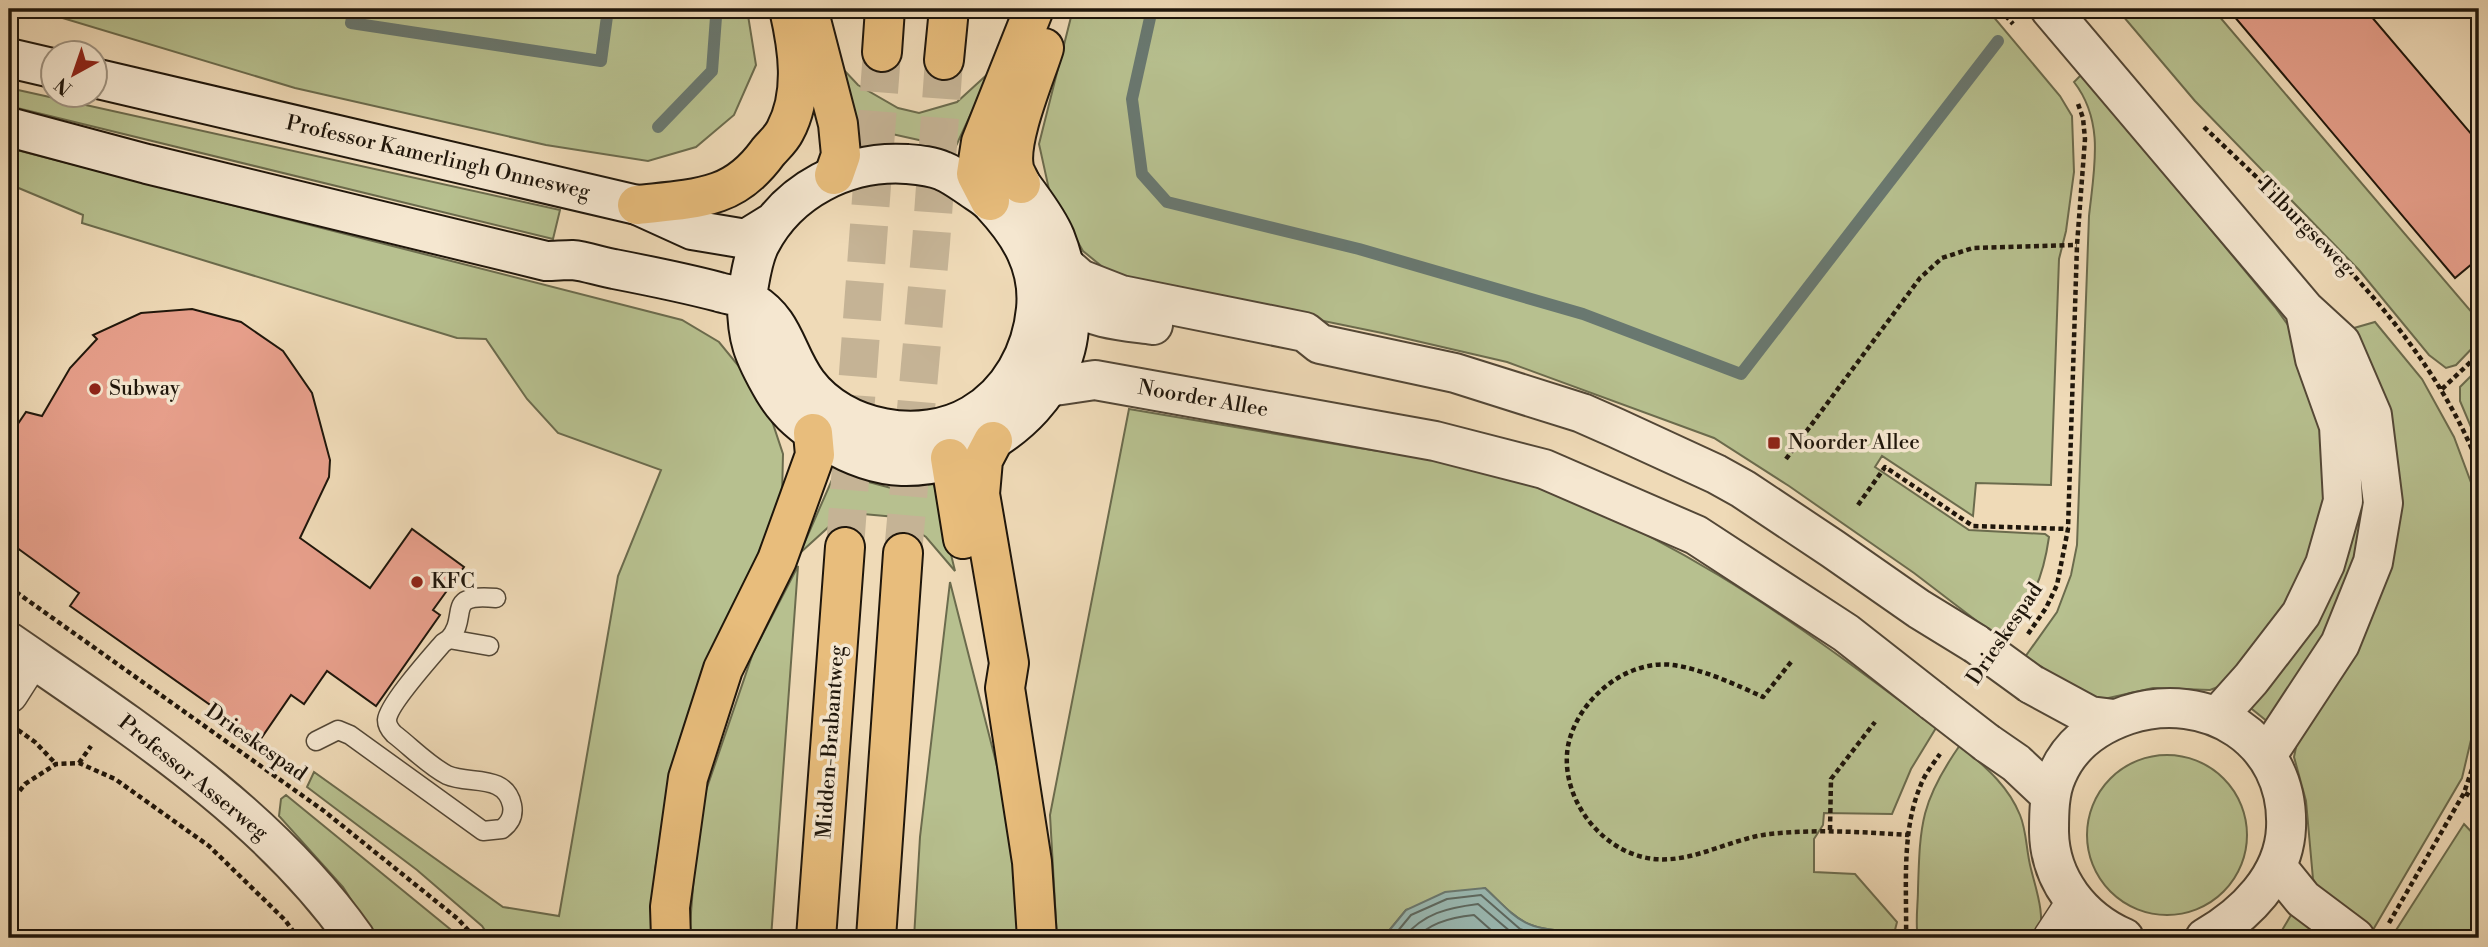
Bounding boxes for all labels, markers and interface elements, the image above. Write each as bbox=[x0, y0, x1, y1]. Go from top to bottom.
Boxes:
north arrow bbox=[38, 38, 108, 108]
text: N bbox=[50, 72, 77, 100]
street label: Professor Kamerlingh Onnesweg bbox=[283, 110, 593, 206]
street label: Tilburgseweg bbox=[2251, 172, 2359, 280]
street label: Noorder Allee bbox=[1136, 375, 1270, 423]
place label: Subway bbox=[109, 376, 181, 402]
marker: Subway bbox=[87, 381, 103, 397]
place label: Noorder Allee bbox=[1788, 430, 1920, 456]
marker: Noorder Allee bbox=[1766, 435, 1782, 451]
place label: KFC bbox=[431, 569, 475, 595]
marker: KFC bbox=[409, 574, 425, 590]
street label: Drieskespad bbox=[1961, 578, 2049, 690]
street label: Midden-Brabantweg bbox=[811, 644, 851, 839]
street label: Drieskespad bbox=[200, 699, 312, 787]
street label: Professor Asserweg bbox=[113, 710, 273, 846]

